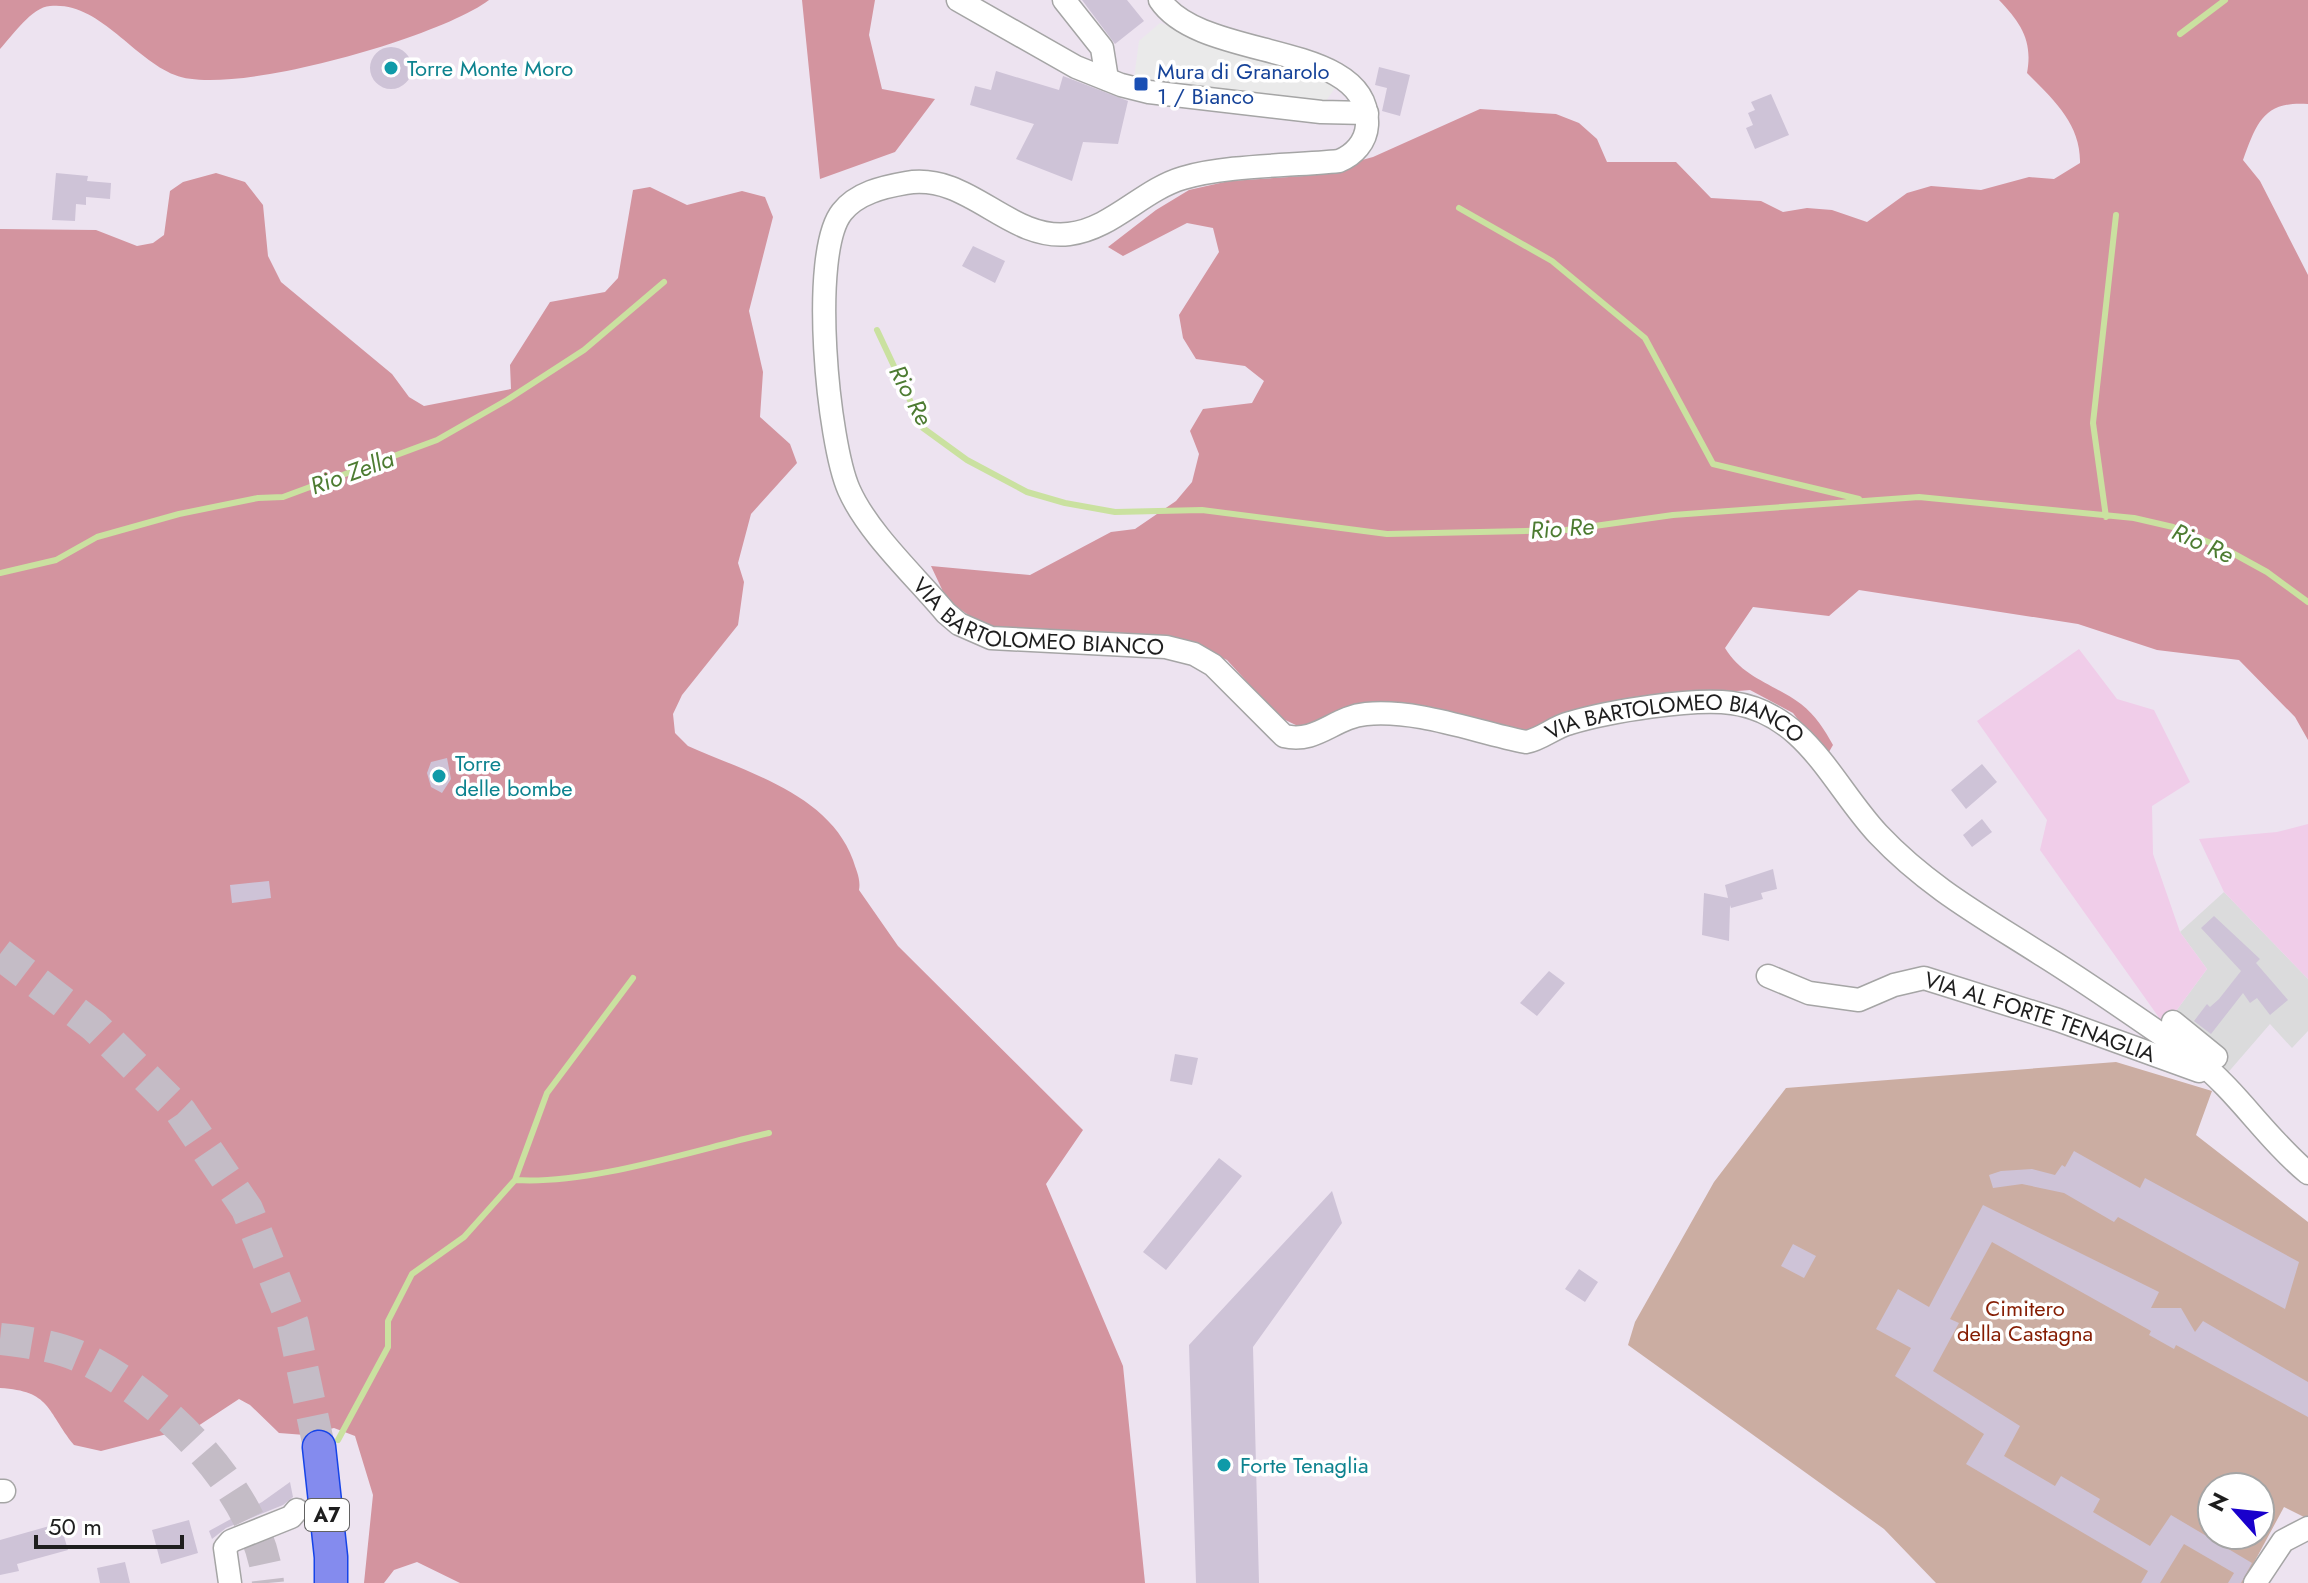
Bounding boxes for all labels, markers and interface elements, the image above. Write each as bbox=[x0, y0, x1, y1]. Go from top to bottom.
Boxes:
place label: Torre Monte Moro bbox=[407, 52, 573, 84]
place label: Mura di Granarolo 1 / Bianco bbox=[1157, 55, 1330, 112]
marker: Torre Monte Moro bbox=[382, 59, 400, 77]
marker: Mura di Granarolo 1 / Bianco bbox=[1132, 75, 1150, 93]
water label: Rio Re bbox=[881, 359, 941, 431]
water label: Rio Zella bbox=[305, 441, 399, 503]
water label: Rio Re bbox=[1529, 508, 1595, 548]
water label: Rio Re bbox=[2167, 514, 2239, 572]
street label: VIA BARTOLOMEO BIANCO bbox=[905, 570, 1165, 663]
text: VIA BARTOLOMEO BIANCO bbox=[1539, 686, 1812, 750]
street label: VIA BARTOLOMEO BIANCO bbox=[1541, 727, 1809, 759]
place label: Torre delle bombe bbox=[455, 747, 573, 804]
marker: Torre delle bombe bbox=[430, 767, 448, 785]
street label: VIA AL FORTE TENAGLIA bbox=[1920, 963, 2161, 1070]
park label: Cimitero della Castagna bbox=[1957, 1292, 2093, 1349]
place label: Forte Tenaglia bbox=[1240, 1449, 1369, 1481]
marker: Forte Tenaglia bbox=[1215, 1456, 1233, 1474]
north arrow bbox=[2196, 1471, 2276, 1551]
text: N bbox=[2200, 1487, 2236, 1517]
scale bar bbox=[36, 1499, 182, 1549]
road number: A7 bbox=[305, 1499, 349, 1531]
text: 50 m bbox=[48, 1509, 102, 1544]

